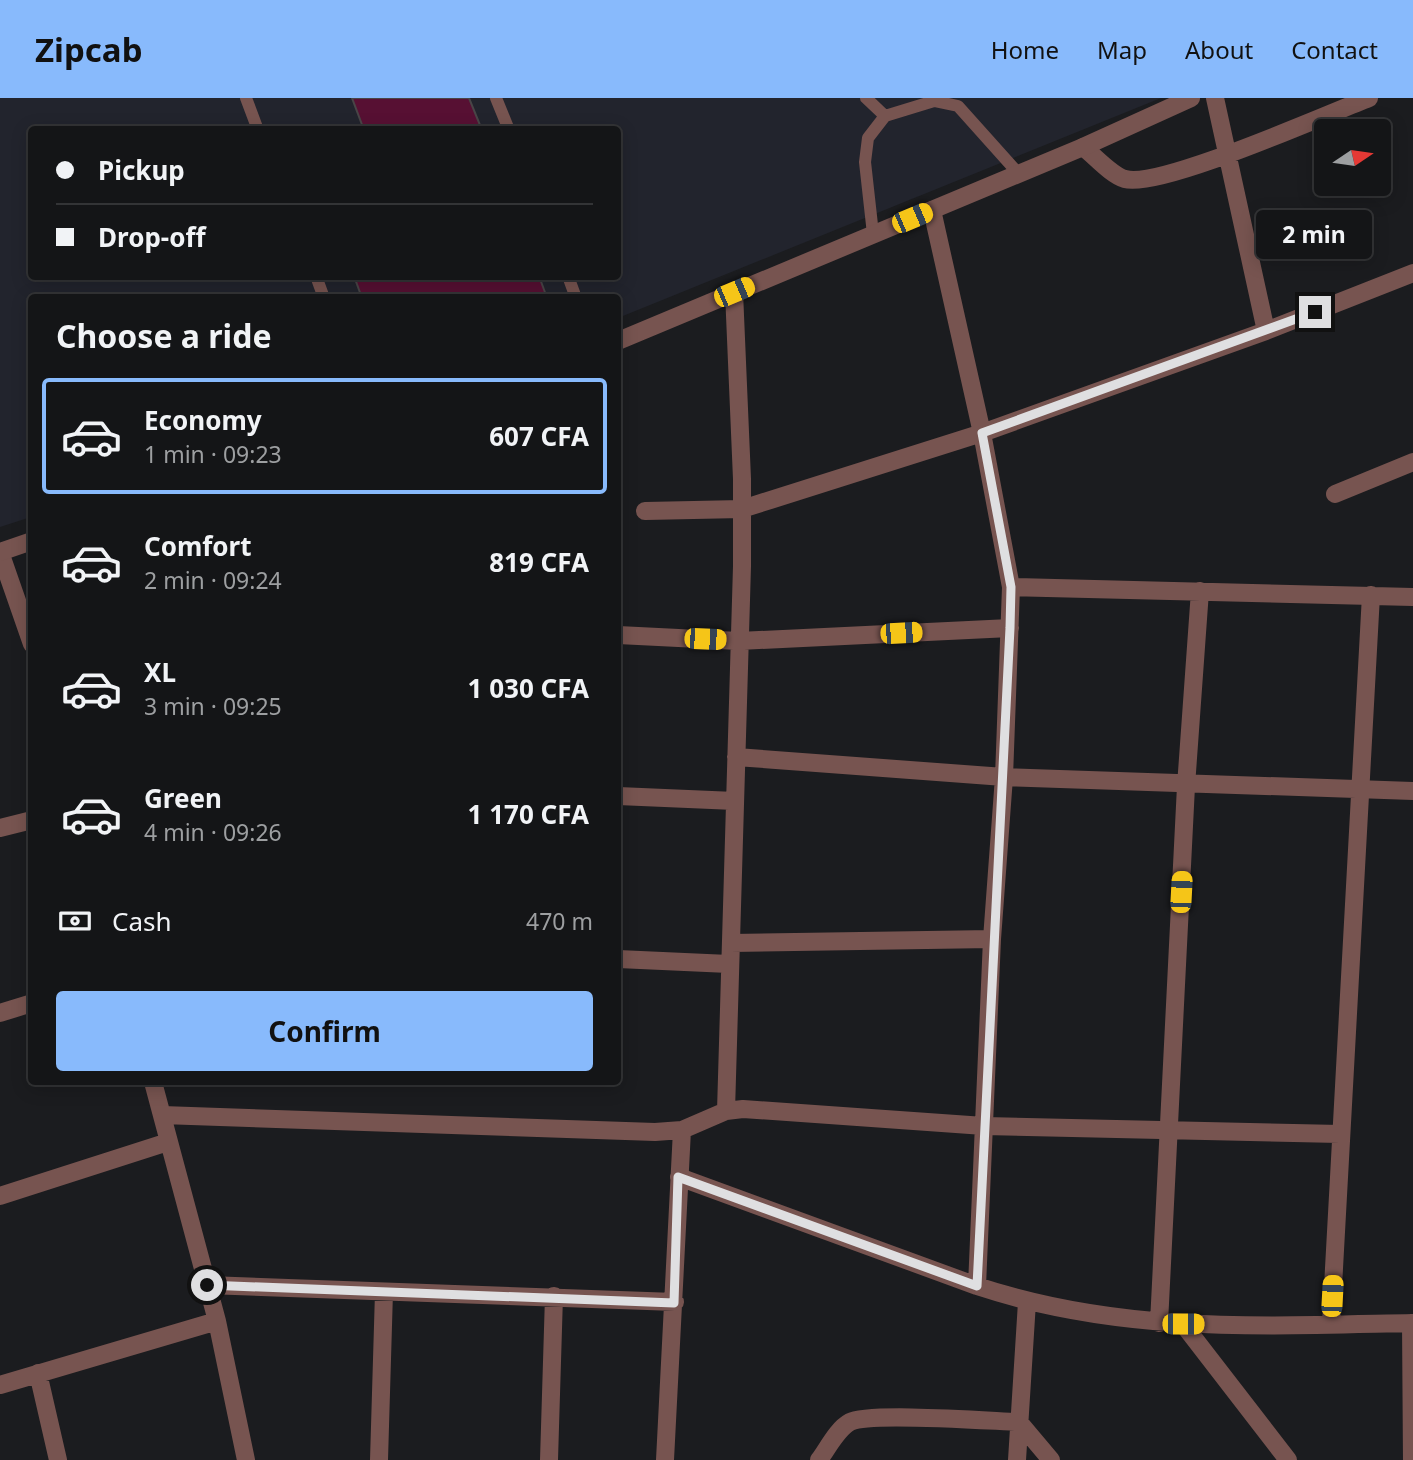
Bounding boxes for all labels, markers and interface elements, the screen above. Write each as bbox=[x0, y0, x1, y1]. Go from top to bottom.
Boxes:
text: Zipcab bbox=[35, 27, 142, 72]
text: Home bbox=[991, 33, 1059, 66]
text: Map bbox=[1097, 33, 1147, 66]
text: About bbox=[1185, 33, 1253, 66]
text: Contact bbox=[1291, 33, 1378, 66]
north arrow bbox=[1314, 119, 1391, 196]
map controls bbox=[1314, 119, 1391, 196]
text: Pickup bbox=[98, 152, 185, 188]
car bbox=[889, 200, 936, 236]
callout: 2 min bbox=[1257, 211, 1373, 260]
text: 2 min bbox=[1282, 218, 1346, 250]
text: Drop-off bbox=[98, 219, 205, 255]
car bbox=[711, 274, 758, 310]
route end bbox=[1299, 296, 1331, 328]
text: Choose a ride bbox=[56, 314, 272, 357]
text: Economy bbox=[144, 402, 262, 438]
icon: car bbox=[60, 405, 123, 468]
text: 607 CFA bbox=[489, 418, 589, 454]
text: 1 min · 09:23 bbox=[144, 438, 282, 470]
text: Comfort bbox=[144, 528, 252, 564]
icon: car bbox=[60, 531, 123, 594]
text: 819 CFA bbox=[489, 544, 589, 580]
text: 2 min · 09:24 bbox=[144, 564, 282, 596]
car bbox=[880, 621, 923, 645]
car bbox=[684, 628, 727, 650]
text: XL bbox=[144, 654, 176, 690]
icon: car bbox=[60, 657, 123, 720]
text: 1 030 CFA bbox=[468, 670, 589, 706]
text: 3 min · 09:25 bbox=[144, 690, 282, 722]
text: Green bbox=[144, 780, 222, 816]
icon: car bbox=[60, 783, 123, 846]
text: 1 170 CFA bbox=[468, 796, 589, 832]
text: 4 min · 09:26 bbox=[144, 816, 282, 848]
car bbox=[1170, 870, 1193, 914]
icon: cash bbox=[56, 902, 94, 940]
text: Cash bbox=[112, 903, 172, 939]
text: 470 m bbox=[526, 905, 593, 937]
button: Confirm bbox=[56, 991, 593, 1071]
route start bbox=[191, 1269, 223, 1301]
car bbox=[1321, 1274, 1344, 1318]
car bbox=[1163, 1314, 1205, 1335]

